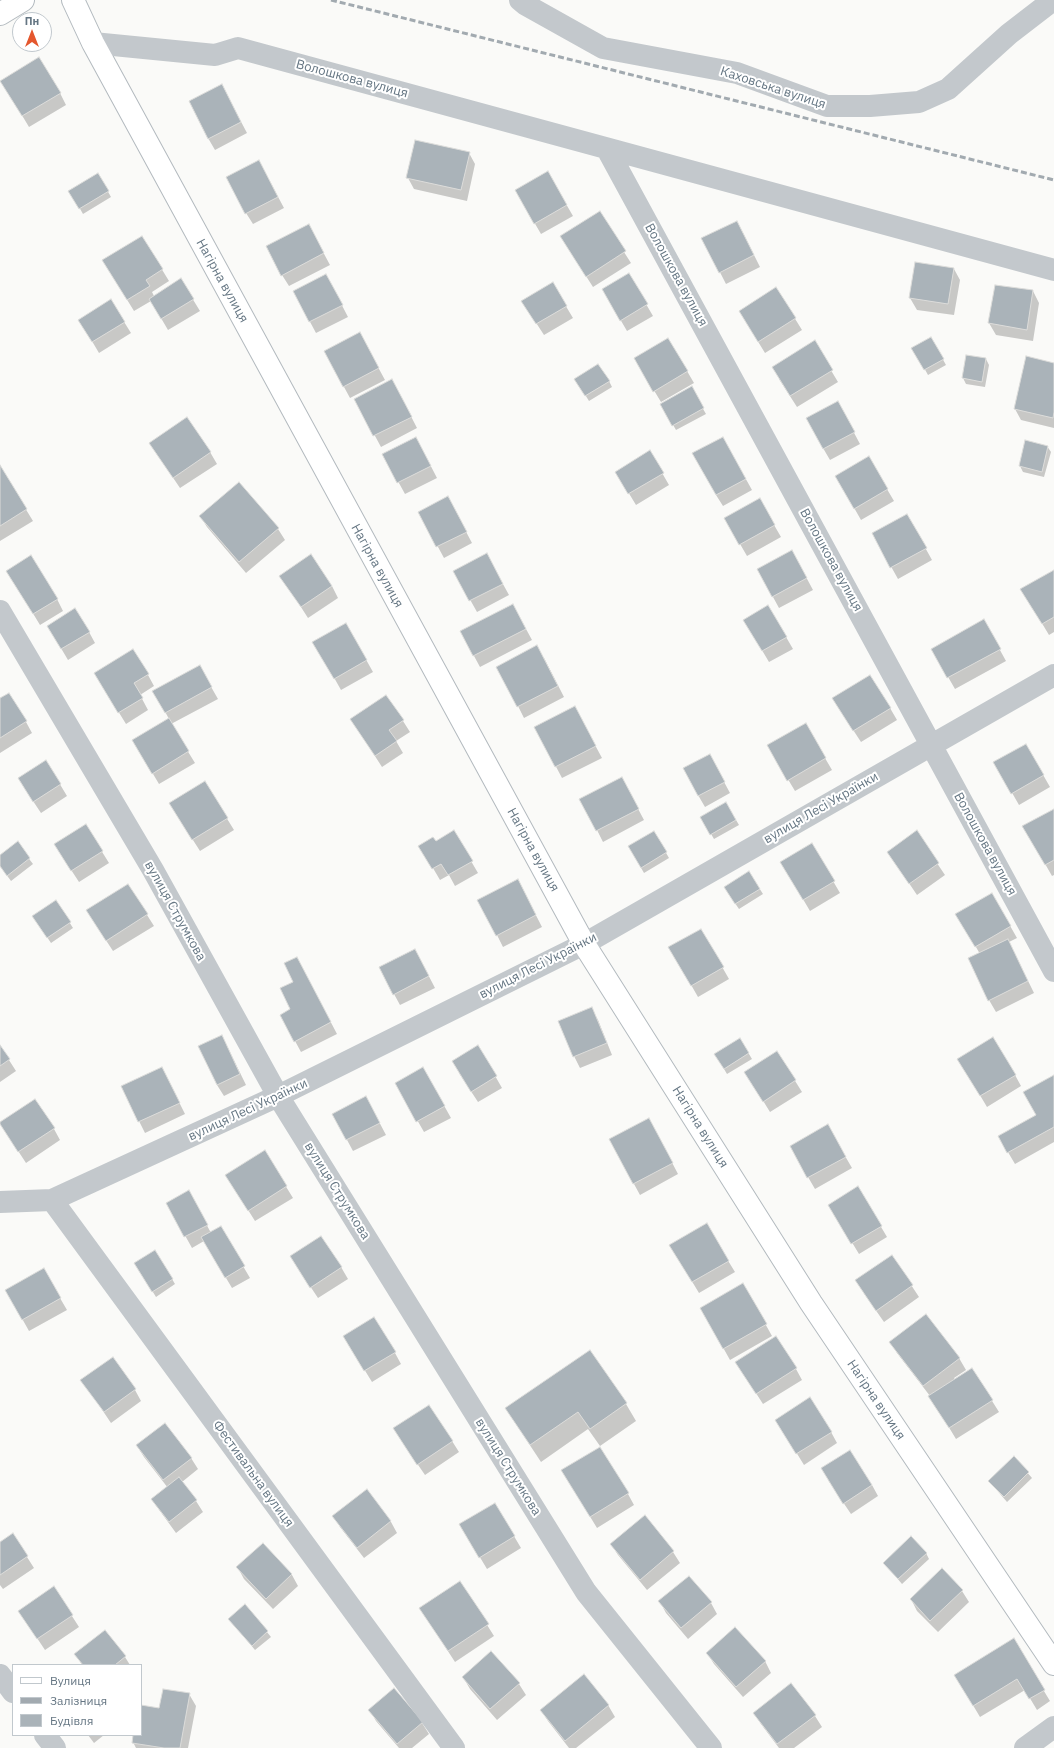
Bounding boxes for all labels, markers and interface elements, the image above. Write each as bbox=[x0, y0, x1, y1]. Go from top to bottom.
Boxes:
north arrow bbox=[12, 12, 52, 52]
text: Пн bbox=[25, 14, 39, 28]
street label: Волошкова вулиця bbox=[294, 57, 410, 101]
street label: Каховська вулиця bbox=[718, 64, 828, 112]
street label: Волошкова вулиця bbox=[641, 221, 711, 329]
street label: Нагірна вулиця bbox=[193, 236, 251, 326]
street label: Волошкова вулиця bbox=[796, 506, 866, 614]
street label: Нагірна вулиця bbox=[348, 521, 406, 611]
street label: вулиця Лесі Українки bbox=[761, 769, 881, 847]
street label: Волошкова вулиця bbox=[950, 790, 1020, 898]
street label: Нагірна вулиця bbox=[504, 805, 562, 895]
street label: вулиця Струмкова bbox=[141, 858, 209, 964]
street label: вулиця Лесі Українки bbox=[477, 930, 599, 1002]
street label: вулиця Лесі Українки bbox=[186, 1076, 310, 1144]
street label: Нагірна вулиця bbox=[669, 1083, 731, 1171]
street label: вулиця Струмкова bbox=[301, 1139, 373, 1243]
street label: Нагірна вулиця bbox=[843, 1357, 909, 1443]
street label: вулиця Струмкова bbox=[472, 1415, 544, 1519]
street label: Фестивальна вулиця bbox=[209, 1418, 297, 1530]
legend bbox=[12, 1664, 142, 1736]
text: Вулиця bbox=[50, 1673, 91, 1688]
text: Залізниця bbox=[50, 1693, 107, 1708]
text: Будівля bbox=[50, 1713, 93, 1728]

